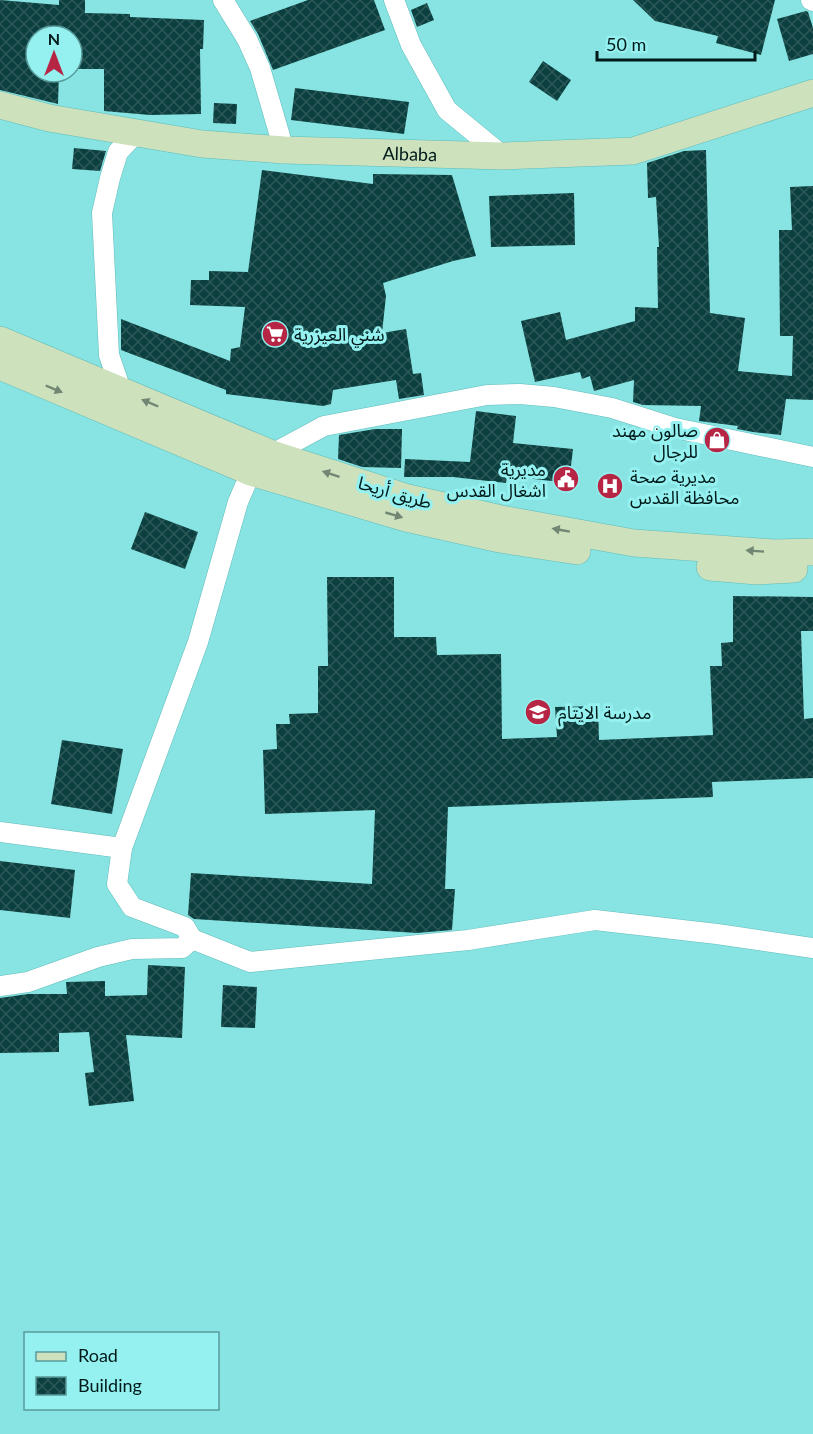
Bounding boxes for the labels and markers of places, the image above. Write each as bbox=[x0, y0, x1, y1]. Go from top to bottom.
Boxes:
supermarket icon: شني العيزرية bbox=[260, 319, 290, 349]
place label: شني العيزرية bbox=[294, 323, 385, 348]
place label: صالون مهند للرجال bbox=[612, 419, 698, 463]
shop icon: صالون مهند للرجال bbox=[702, 425, 732, 455]
place label: مديرية اشغال القدس bbox=[447, 458, 546, 502]
public building icon: مديرية اشغال القدس bbox=[551, 464, 581, 494]
place label: مديرية صحة محافظة القدس bbox=[630, 465, 740, 509]
hospital icon: مديرية صحة محافظة القدس bbox=[595, 471, 625, 501]
school or university icon: مدرسة الايتام bbox=[523, 697, 553, 727]
place label: مدرسة الايتام bbox=[558, 701, 651, 727]

